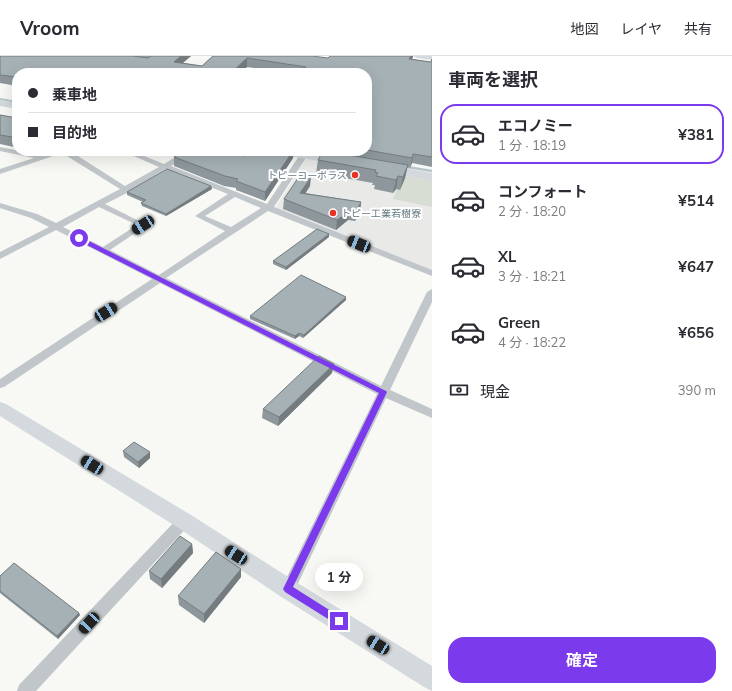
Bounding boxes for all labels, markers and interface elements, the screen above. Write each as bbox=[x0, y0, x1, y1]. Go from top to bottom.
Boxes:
text: Vroom bbox=[20, 16, 80, 40]
text: 地図 bbox=[570, 20, 598, 38]
text: レイヤ bbox=[620, 20, 662, 38]
text: 共有 bbox=[684, 20, 712, 38]
text: 車両を選択 bbox=[448, 68, 538, 91]
text: 乗車地 bbox=[52, 85, 97, 104]
icon: car bbox=[450, 116, 486, 152]
text: エコノミー bbox=[498, 116, 573, 135]
text: 目的地 bbox=[52, 123, 97, 142]
text: ¥381 bbox=[678, 125, 714, 144]
text: 1 分 · 18:19 bbox=[498, 137, 566, 153]
place label: トピーコーポラス bbox=[267, 169, 347, 182]
marker: トピーコーポラス bbox=[350, 170, 360, 180]
icon: car bbox=[450, 182, 486, 218]
text: コンフォート bbox=[498, 182, 588, 201]
text: ¥514 bbox=[678, 191, 714, 210]
text: 2 分 · 18:20 bbox=[498, 203, 566, 219]
place label: トピー工業若樹寮 bbox=[341, 207, 421, 220]
marker: トピー工業若樹寮 bbox=[328, 208, 338, 218]
car bbox=[130, 213, 156, 237]
route start bbox=[70, 229, 88, 247]
car bbox=[346, 234, 372, 254]
text: XL bbox=[498, 247, 516, 266]
icon: car bbox=[450, 248, 486, 284]
text: ¥647 bbox=[678, 257, 714, 276]
text: 3 分 · 18:21 bbox=[498, 268, 566, 284]
car bbox=[93, 301, 119, 323]
text: Green bbox=[498, 313, 540, 332]
icon: car bbox=[450, 314, 486, 350]
text: ¥656 bbox=[678, 323, 714, 342]
text: 4 分 · 18:22 bbox=[498, 334, 566, 350]
icon: cash bbox=[448, 379, 470, 401]
text: 現金 bbox=[480, 382, 510, 401]
text: 390 m bbox=[678, 382, 716, 398]
car bbox=[79, 454, 105, 476]
car bbox=[223, 543, 249, 567]
callout: 1 分 bbox=[315, 563, 363, 591]
text: 1 分 bbox=[327, 569, 351, 585]
car bbox=[76, 610, 102, 636]
route end bbox=[330, 612, 348, 630]
car bbox=[365, 634, 391, 656]
button: 確定 bbox=[448, 637, 716, 683]

